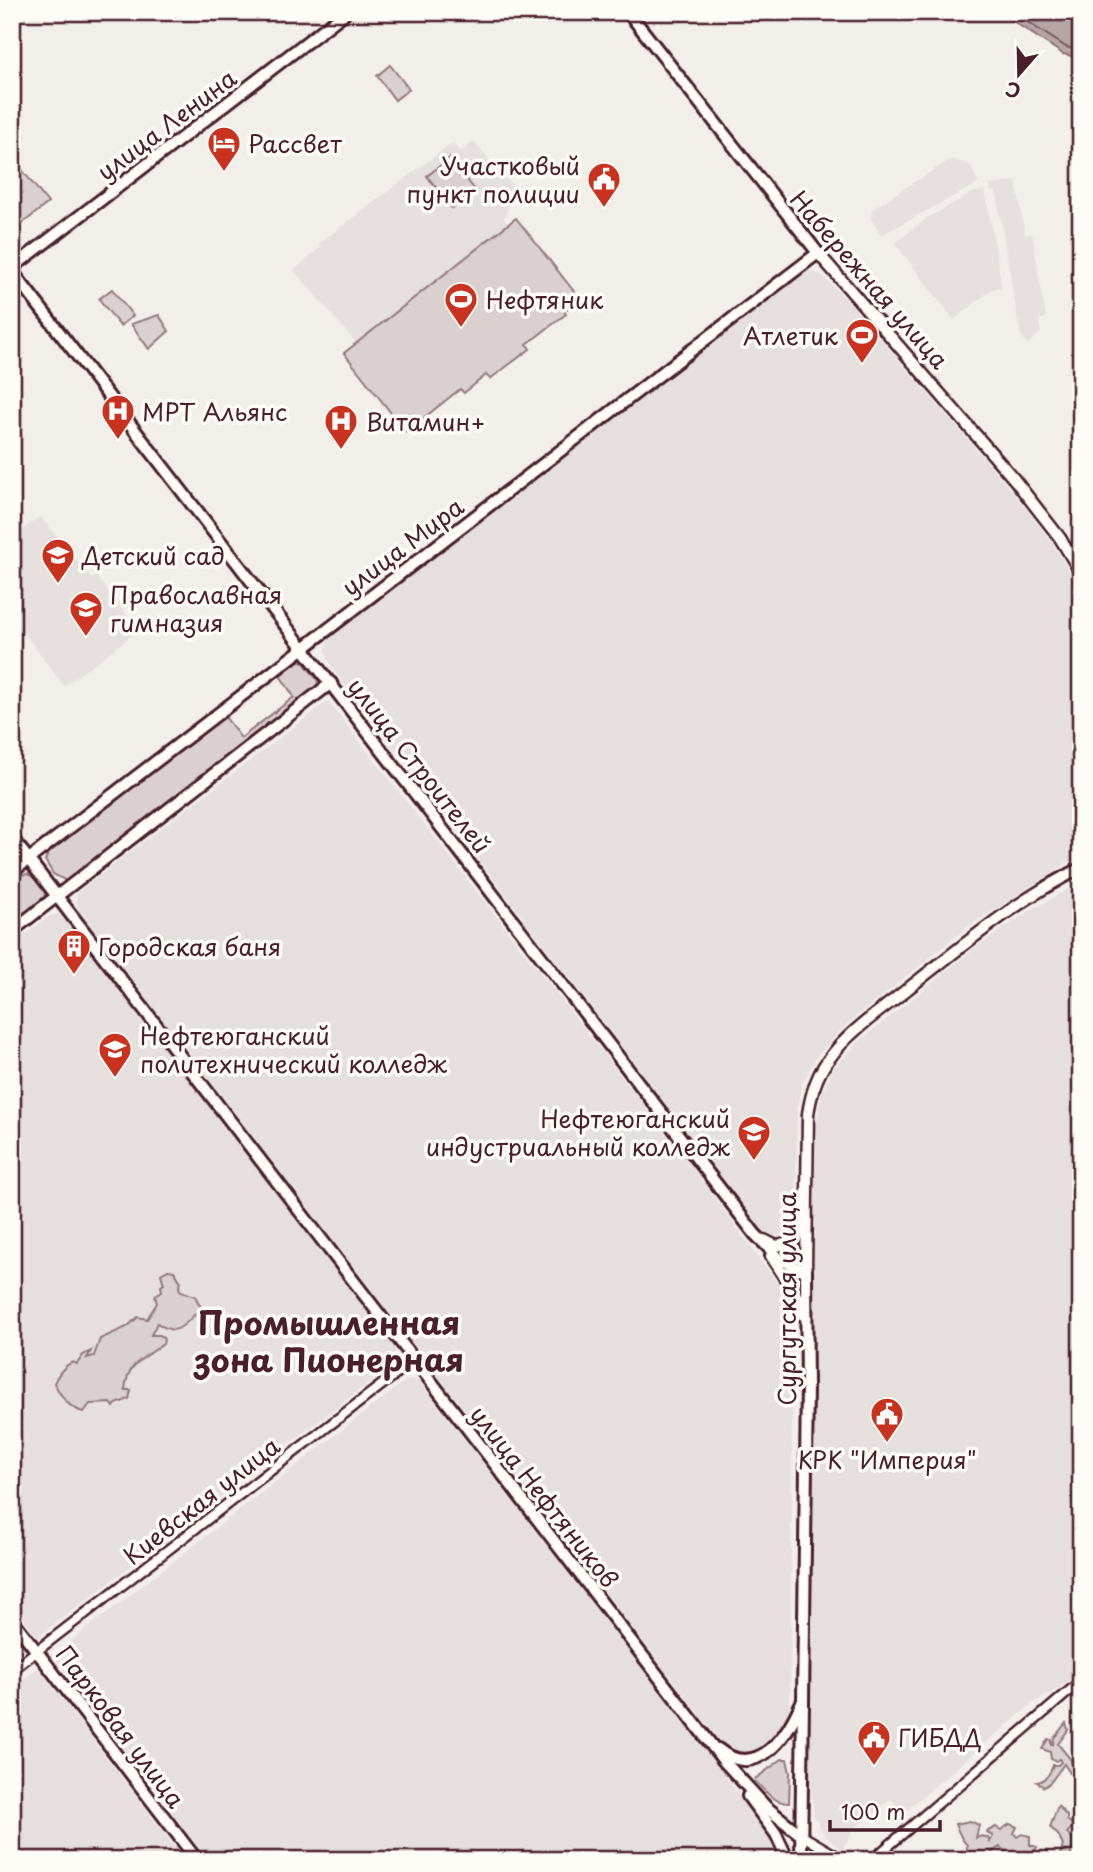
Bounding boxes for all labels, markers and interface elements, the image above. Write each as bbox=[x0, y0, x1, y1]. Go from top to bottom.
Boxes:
north arrow bbox=[984, 38, 1054, 108]
street label: улица Ленина bbox=[89, 60, 243, 188]
text: С bbox=[1001, 75, 1024, 107]
hotel icon: Рассвет bbox=[205, 124, 243, 173]
place label: Рассвет bbox=[248, 125, 342, 161]
place label: Участковый пункт полиции bbox=[407, 147, 580, 211]
public building icon: Участковый пункт полиции bbox=[585, 160, 623, 209]
street label: Набережная улица bbox=[782, 182, 958, 376]
sports icon: Нефтяник bbox=[442, 280, 480, 329]
place label: Нефтяник bbox=[486, 281, 604, 317]
sports icon: Атлетик bbox=[843, 316, 881, 365]
place label: Атлетик bbox=[743, 317, 839, 353]
hospital icon: МРТ Альянс bbox=[99, 392, 137, 441]
place label: МРТ Альянс bbox=[142, 393, 288, 429]
hospital icon: Витамин+ bbox=[322, 402, 360, 451]
place label: Витамин+ bbox=[366, 403, 486, 439]
street label: улица Мира bbox=[333, 488, 471, 604]
school or university icon: Детский сад bbox=[39, 536, 77, 585]
place label: Детский сад bbox=[81, 537, 225, 573]
place label: Православная гимназия bbox=[110, 576, 282, 640]
school or university icon: Православная гимназия bbox=[67, 589, 105, 638]
street label: улица Строителей bbox=[340, 669, 500, 861]
building icon: Городская баня bbox=[55, 927, 93, 976]
place label: Городская баня bbox=[98, 928, 281, 964]
place label: Нефтеюганский политехнический колледж bbox=[140, 1017, 447, 1081]
school or university icon: Нефтеюганский политехнический колледж bbox=[96, 1030, 134, 1079]
place label: Нефтеюганский индустриальный колледж bbox=[426, 1100, 730, 1164]
school or university icon: Нефтеюганский индустриальный колледж bbox=[735, 1113, 773, 1162]
street label: Сургутская улица bbox=[768, 1192, 804, 1406]
district label: Промышленная зона Пионерная bbox=[193, 1298, 464, 1383]
public building icon: КРК "Империя" bbox=[868, 1395, 906, 1444]
street label: улица Нефтяников bbox=[462, 1397, 628, 1595]
street label: Киевская улица bbox=[115, 1427, 287, 1573]
place label: КРК "Империя" bbox=[797, 1441, 977, 1477]
street label: Парковая улица bbox=[48, 1637, 194, 1815]
public building icon: ГИБДД bbox=[855, 1718, 893, 1767]
place label: ГИБДД bbox=[898, 1719, 982, 1755]
scale bar bbox=[830, 1788, 941, 1832]
text: 100 m bbox=[841, 1795, 905, 1827]

